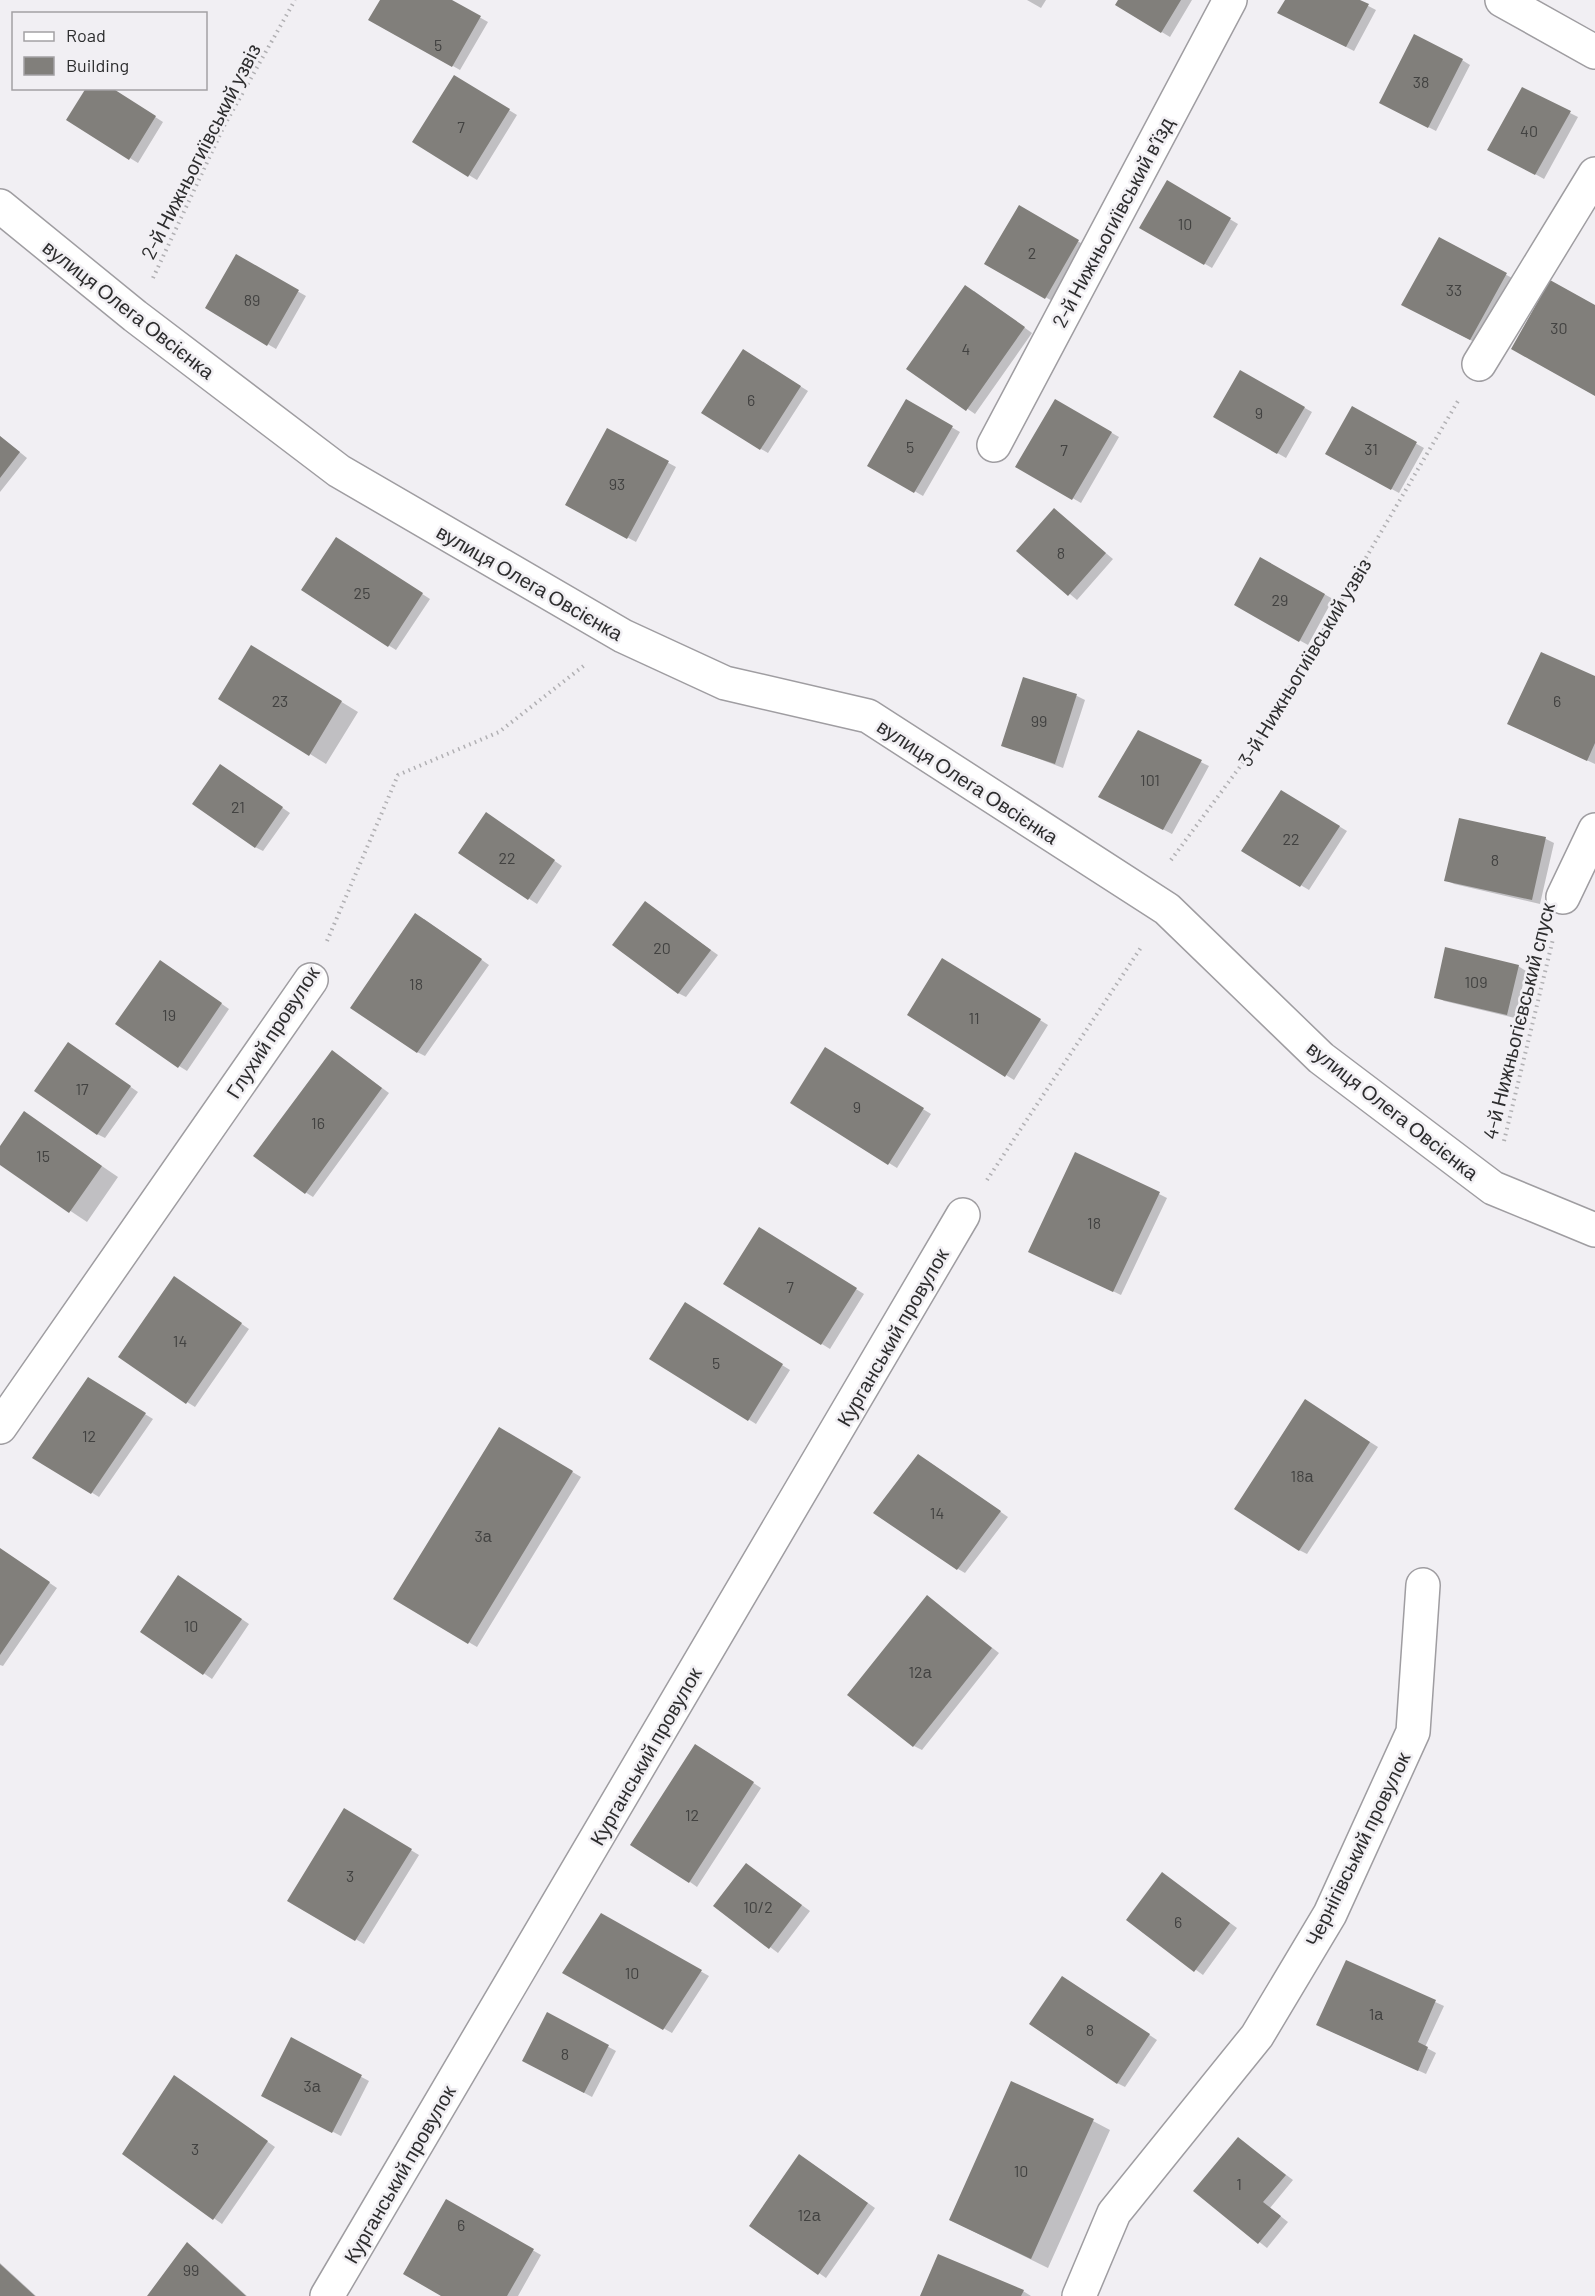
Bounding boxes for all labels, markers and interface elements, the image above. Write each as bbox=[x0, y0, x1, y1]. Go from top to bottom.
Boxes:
legend bbox=[12, 12, 207, 90]
text: Road bbox=[66, 24, 106, 46]
house number: 5 bbox=[434, 35, 442, 54]
street label: 2-й Нижньогиївський узвіз bbox=[135, 39, 265, 263]
text: Building bbox=[66, 54, 129, 76]
house number: 38 bbox=[1413, 72, 1429, 91]
street label: 2-й Нижньогиївський в’їзд bbox=[1046, 112, 1178, 331]
house number: 7 bbox=[457, 117, 465, 136]
house number: 40 bbox=[1520, 121, 1538, 140]
house number: 10 bbox=[1178, 214, 1192, 233]
street label: вулиця Олега Овсієнка bbox=[38, 235, 220, 384]
house number: 2 bbox=[1028, 243, 1036, 262]
house number: 33 bbox=[1446, 280, 1462, 299]
house number: 89 bbox=[244, 290, 260, 309]
house number: 30 bbox=[1550, 318, 1568, 337]
house number: 4 bbox=[962, 339, 970, 358]
house number: 6 bbox=[747, 390, 755, 409]
house number: 9 bbox=[1255, 403, 1263, 422]
house number: 5 bbox=[906, 437, 914, 456]
house number: 31 bbox=[1364, 439, 1378, 458]
house number: 7 bbox=[1060, 440, 1068, 459]
house number: 93 bbox=[609, 474, 625, 493]
street label: вулиця Олега Овсієнка bbox=[433, 519, 628, 646]
house number: 8 bbox=[1057, 543, 1065, 562]
street label: 3-й Нижньогиївський узвіз bbox=[1232, 554, 1376, 770]
house number: 25 bbox=[354, 583, 370, 602]
house number: 29 bbox=[1272, 590, 1288, 609]
house number: 23 bbox=[272, 691, 288, 710]
house number: 6 bbox=[1553, 691, 1561, 710]
house number: 99 bbox=[1031, 711, 1047, 730]
street label: вулиця Олега Овсієнка bbox=[873, 713, 1064, 849]
house number: 101 bbox=[1140, 770, 1160, 789]
house number: 21 bbox=[231, 797, 245, 816]
house number: 22 bbox=[1282, 829, 1300, 848]
house number: 22 bbox=[498, 848, 516, 867]
house number: 8 bbox=[1491, 850, 1499, 869]
street label: 4-й Нижньогієвський спуск bbox=[1477, 900, 1559, 1142]
house number: 20 bbox=[653, 938, 671, 957]
street label: Глухий провулок bbox=[220, 961, 324, 1102]
house number: 109 bbox=[1465, 972, 1487, 991]
house number: 18 bbox=[409, 974, 423, 993]
house number: 19 bbox=[162, 1005, 176, 1024]
house number: 11 bbox=[968, 1008, 980, 1027]
street label: вулиця Олега Овсієнка bbox=[1302, 1036, 1484, 1185]
house number: 17 bbox=[75, 1079, 89, 1098]
house number: 9 bbox=[853, 1097, 861, 1116]
house number: 16 bbox=[311, 1113, 325, 1132]
house number: 15 bbox=[36, 1146, 50, 1165]
house number: 18 bbox=[1087, 1213, 1101, 1232]
street label: Курганський провулок bbox=[831, 1243, 953, 1430]
house number: 7 bbox=[786, 1277, 794, 1296]
house number: 14 bbox=[173, 1331, 187, 1350]
house number: 5 bbox=[712, 1353, 720, 1372]
house number: 12 bbox=[82, 1426, 96, 1445]
house number: 18а bbox=[1291, 1466, 1314, 1485]
house number: 14 bbox=[930, 1503, 944, 1522]
house number: 3а bbox=[474, 1526, 492, 1545]
house number: 10 bbox=[184, 1616, 198, 1635]
street label: Курганський провулок bbox=[584, 1662, 706, 1849]
house number: 12а bbox=[908, 1662, 932, 1681]
street label: Чернігівський провулок bbox=[1299, 1748, 1415, 1950]
house number: 12 bbox=[685, 1805, 699, 1824]
house number: 3 bbox=[346, 1866, 354, 1885]
house number: 10/2 bbox=[743, 1897, 773, 1916]
house number: 6 bbox=[1174, 1912, 1182, 1931]
house number: 10 bbox=[625, 1963, 639, 1982]
house number: 1а bbox=[1369, 2004, 1383, 2023]
house number: 8 bbox=[1086, 2020, 1094, 2039]
house number: 8 bbox=[561, 2044, 569, 2063]
house number: 3а bbox=[303, 2076, 321, 2095]
street label: Курганський провулок bbox=[338, 2080, 460, 2267]
house number: 3 bbox=[191, 2139, 199, 2158]
house number: 10 bbox=[1014, 2161, 1028, 2180]
house number: 1 bbox=[1236, 2174, 1242, 2193]
house number: 12а bbox=[797, 2205, 821, 2224]
house number: 6 bbox=[457, 2215, 465, 2234]
house number: 99 bbox=[183, 2260, 199, 2279]

